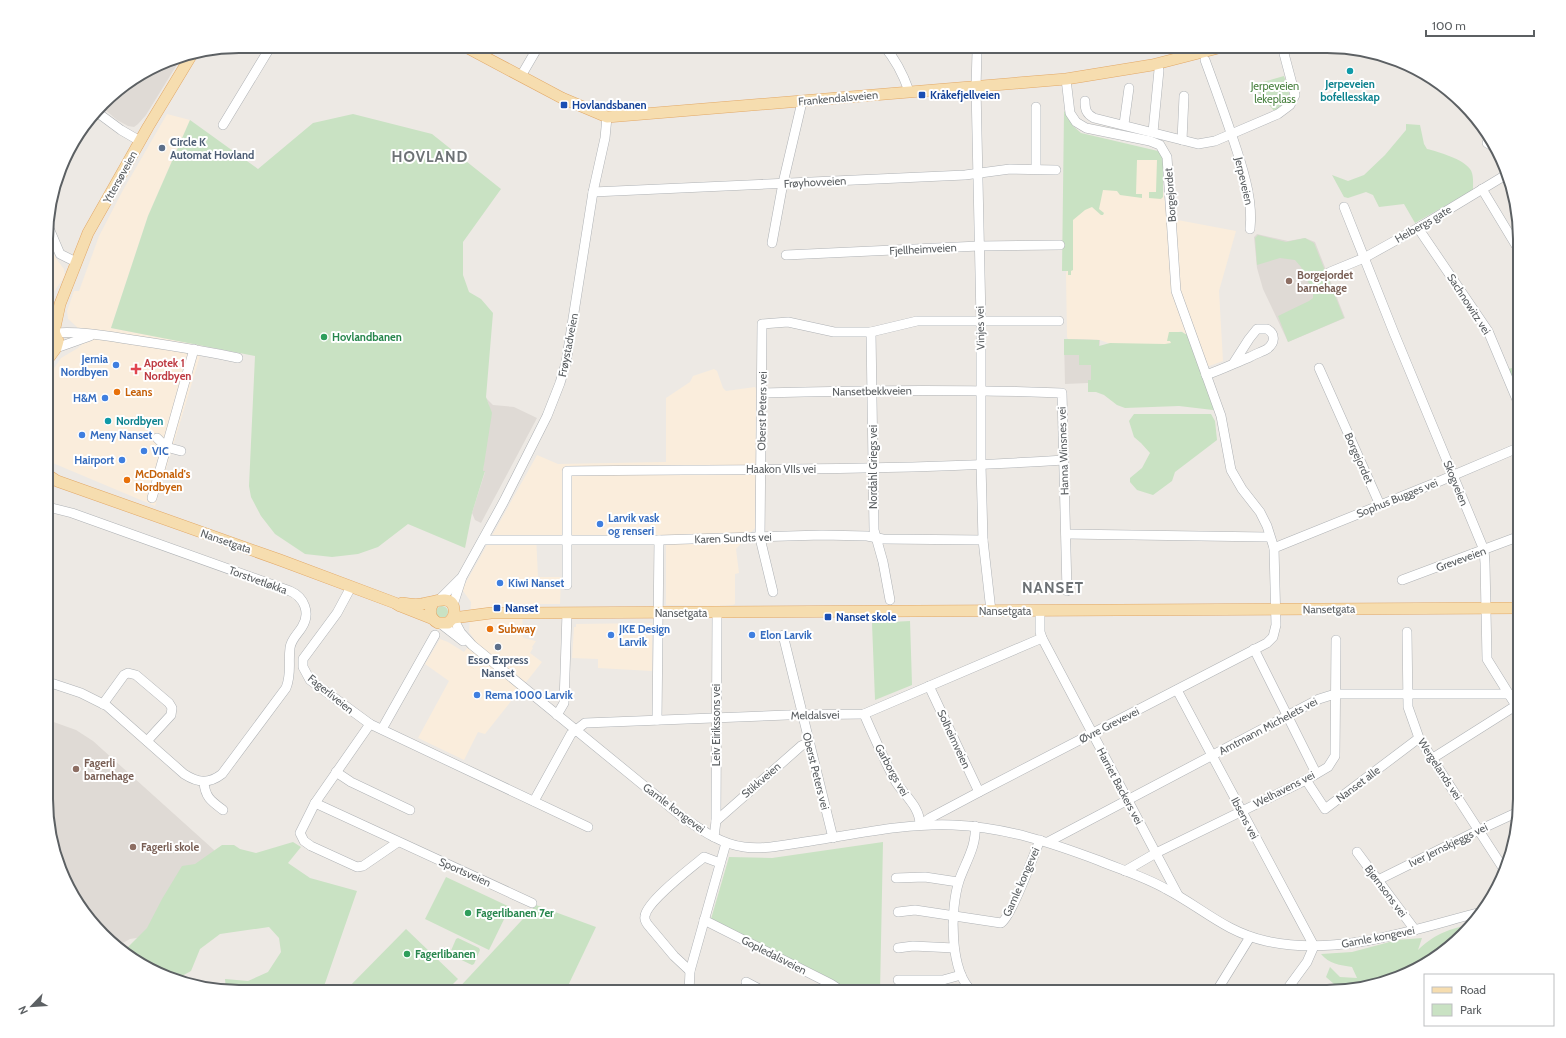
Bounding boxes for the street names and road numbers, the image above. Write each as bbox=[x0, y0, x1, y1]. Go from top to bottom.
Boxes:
street label: Frankendalsveien bbox=[797, 88, 879, 108]
street label: Yttersøveien bbox=[99, 148, 140, 207]
street label: Jerpeveien bbox=[1231, 155, 1256, 206]
street label: Borgejordet bbox=[1161, 167, 1179, 223]
street label: Frøyhovveien bbox=[783, 173, 847, 191]
street label: Heibergs gate bbox=[1392, 202, 1454, 246]
street label: Fjellheimveien bbox=[889, 240, 957, 258]
street label: Sachnowitz vei bbox=[1444, 271, 1494, 337]
street label: Vinjes vei bbox=[973, 306, 987, 350]
street label: Frøystadveien bbox=[555, 312, 581, 378]
street label: Oberst Peters vei bbox=[754, 371, 770, 451]
street label: Nansetbekkveien bbox=[832, 383, 912, 399]
street label: Hanna Winsnes vei bbox=[1054, 407, 1072, 495]
street label: Nordahl Griegs vei bbox=[866, 425, 880, 509]
street label: Borgejordet bbox=[1342, 430, 1377, 486]
street label: Skogveien bbox=[1441, 458, 1471, 508]
street label: Haakon VIIs vei bbox=[746, 462, 816, 476]
street label: Sophus Bugges vei bbox=[1354, 475, 1440, 521]
street label: Nansetgata bbox=[199, 526, 254, 556]
street label: Karen Sundts vei bbox=[694, 530, 772, 546]
street label: Greveveien bbox=[1434, 543, 1488, 575]
street label: Torstvetløkka bbox=[227, 563, 290, 597]
street label: Nansetgata bbox=[1303, 602, 1356, 616]
street label: Nansetgata bbox=[979, 604, 1032, 618]
street label: Nansetgata bbox=[655, 606, 708, 620]
street label: Fagerliveien bbox=[305, 671, 357, 717]
street label: Leiv Eirikssons vei bbox=[709, 684, 723, 766]
street label: Amtmann Michelets vei bbox=[1216, 694, 1320, 758]
street label: Øvre Grevevei bbox=[1077, 704, 1141, 746]
street label: Solheimveien bbox=[934, 707, 974, 771]
street label: Meldalsvei bbox=[790, 708, 840, 722]
street label: Oberst Peters vei bbox=[800, 731, 832, 811]
street label: Wergelands vei bbox=[1415, 736, 1465, 802]
street label: Garborgs vei bbox=[872, 741, 912, 799]
street label: Harriet Backers vei bbox=[1094, 745, 1146, 827]
street label: Stikkveien bbox=[739, 759, 783, 801]
street label: Nanset alle bbox=[1333, 763, 1383, 805]
street label: Welhavens vei bbox=[1251, 768, 1317, 810]
street label: Gamle kongevei bbox=[640, 780, 708, 836]
street label: Ibsens vei bbox=[1228, 795, 1262, 841]
street label: Iver Jernskjeggs vei bbox=[1406, 820, 1490, 870]
street label: Gamle kongevei bbox=[1000, 845, 1042, 919]
street label: Sportsveien bbox=[437, 854, 493, 890]
street label: Bjørnsons vei bbox=[1362, 862, 1410, 920]
street label: Gamle kongevei bbox=[1340, 923, 1416, 951]
street label: Gopledalsveien bbox=[739, 933, 809, 977]

